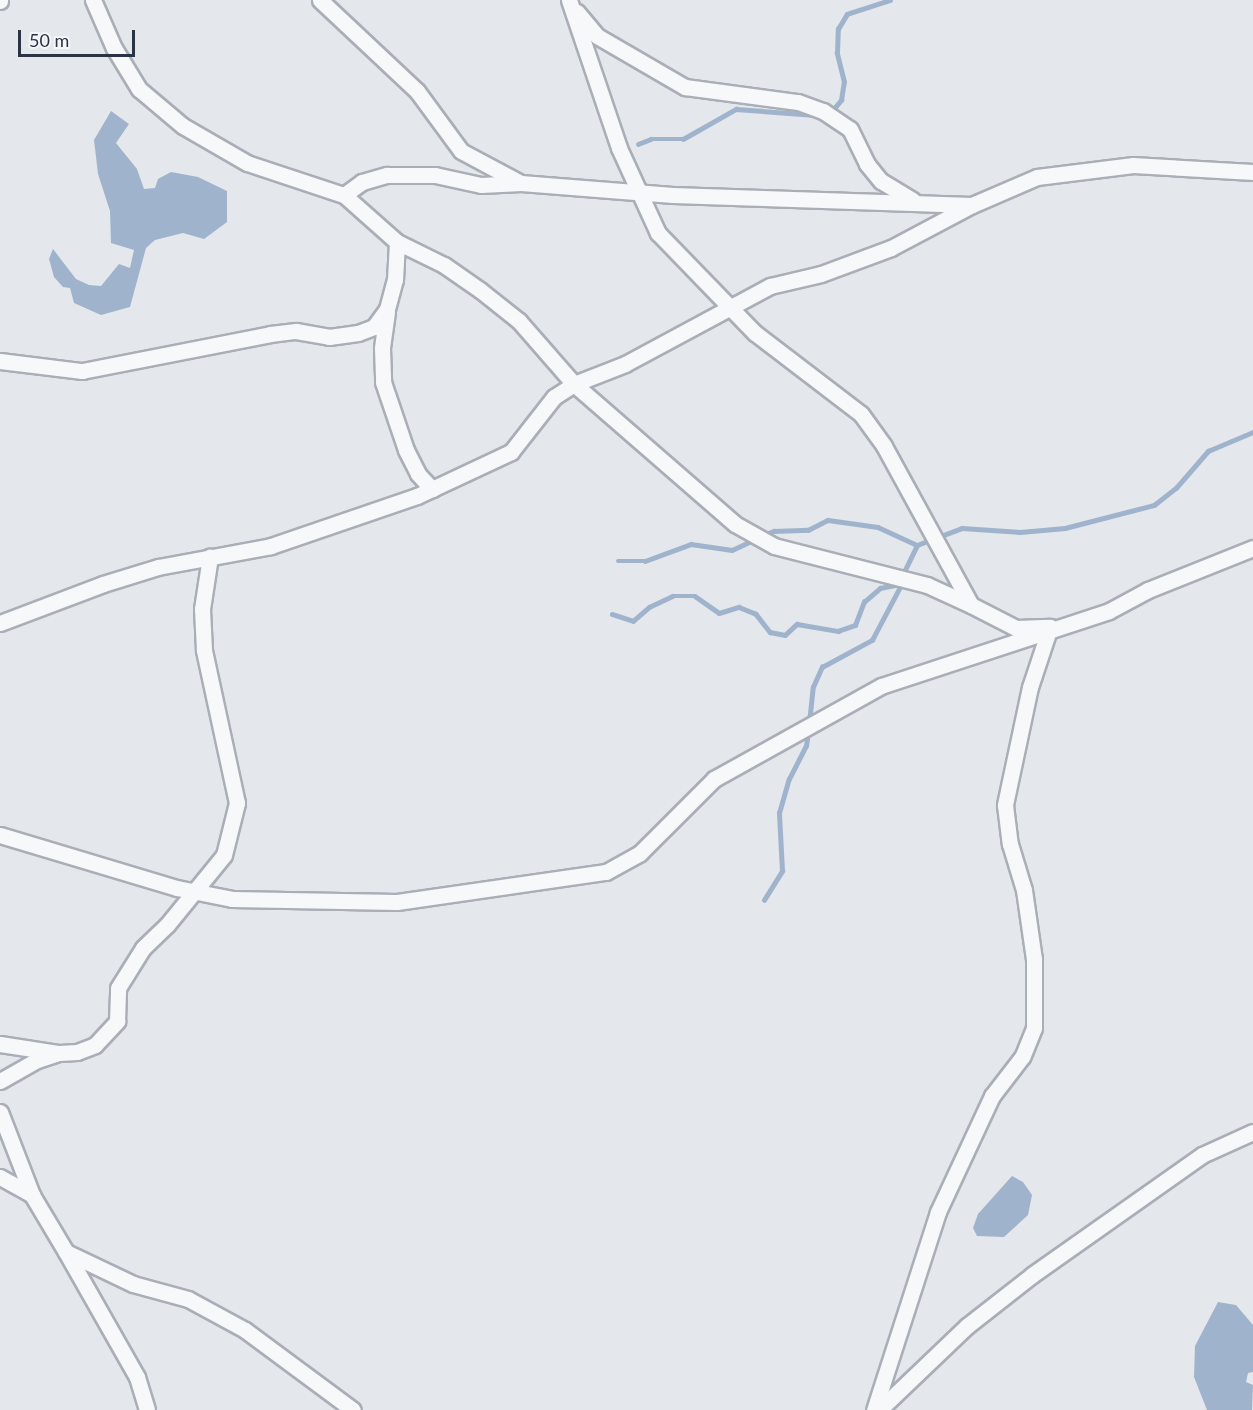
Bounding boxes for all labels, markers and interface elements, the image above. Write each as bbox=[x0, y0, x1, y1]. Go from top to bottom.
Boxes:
scale bar bbox=[21, 18, 138, 56]
text: 50 m bbox=[29, 29, 69, 51]

